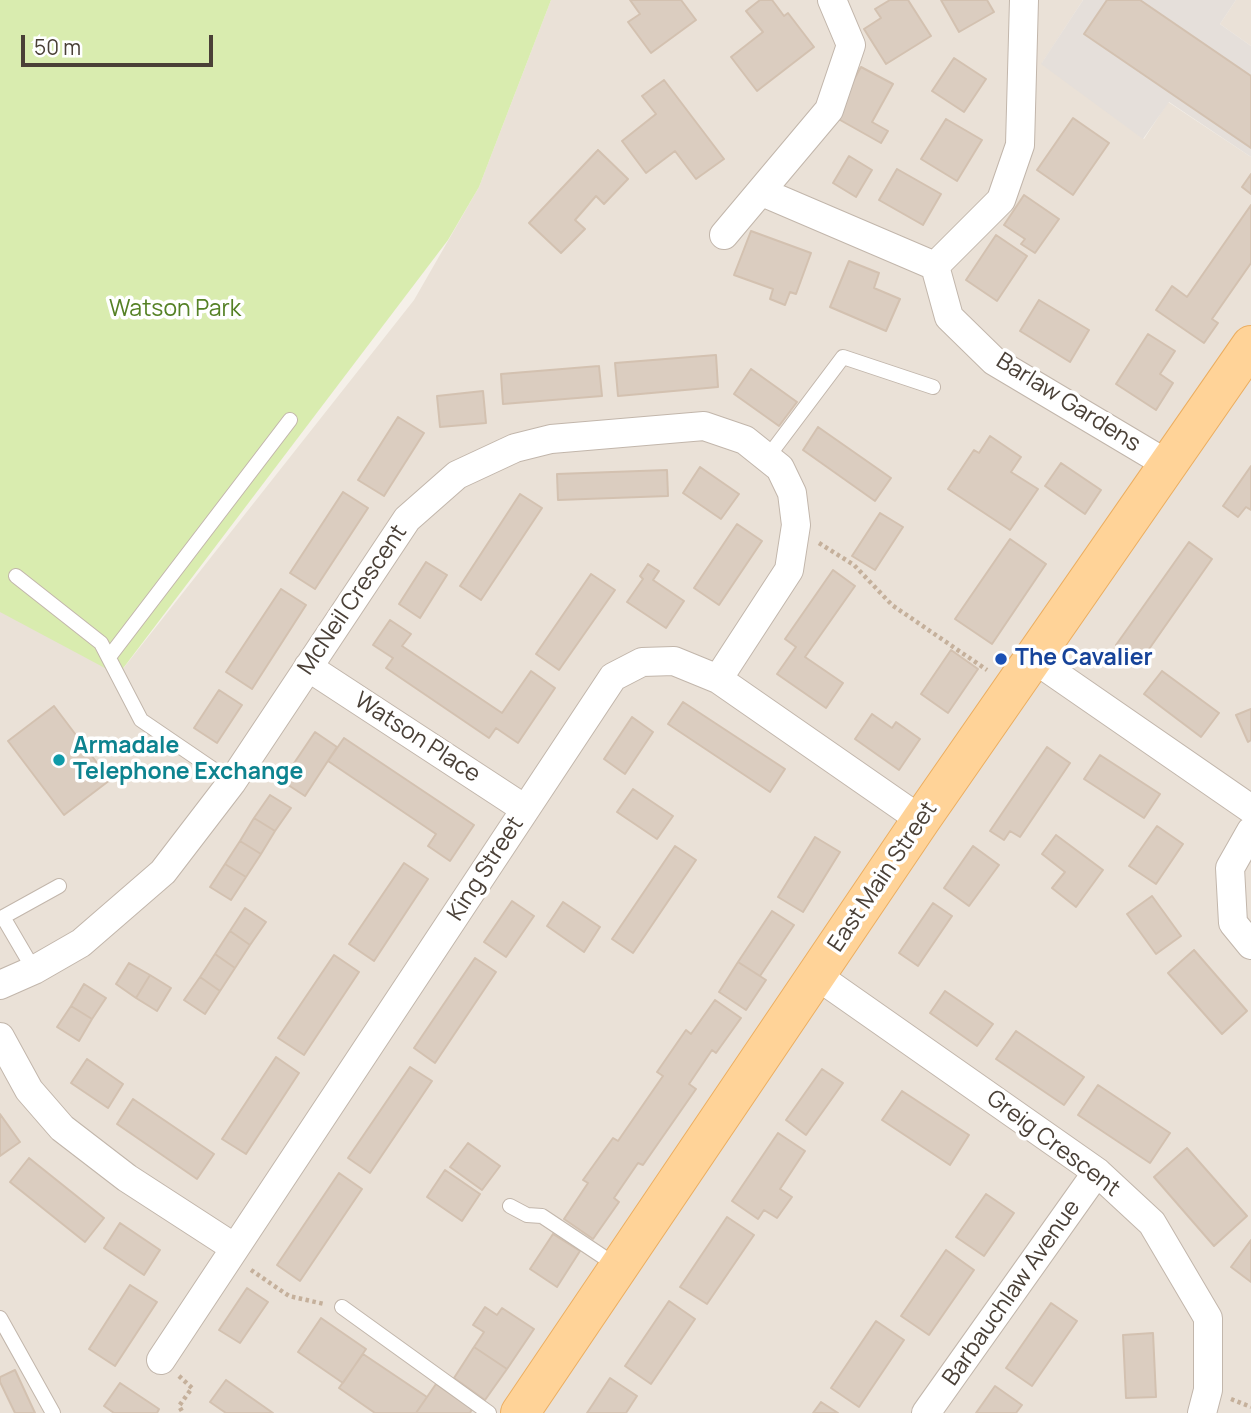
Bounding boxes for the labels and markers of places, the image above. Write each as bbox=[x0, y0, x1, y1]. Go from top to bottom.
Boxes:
place label: The Cavalier bbox=[1015, 645, 1153, 673]
marker: The Cavalier bbox=[993, 651, 1009, 667]
place label: Armadale Telephone Exchange bbox=[73, 733, 303, 787]
marker: Armadale Telephone Exchange bbox=[51, 752, 67, 768]

